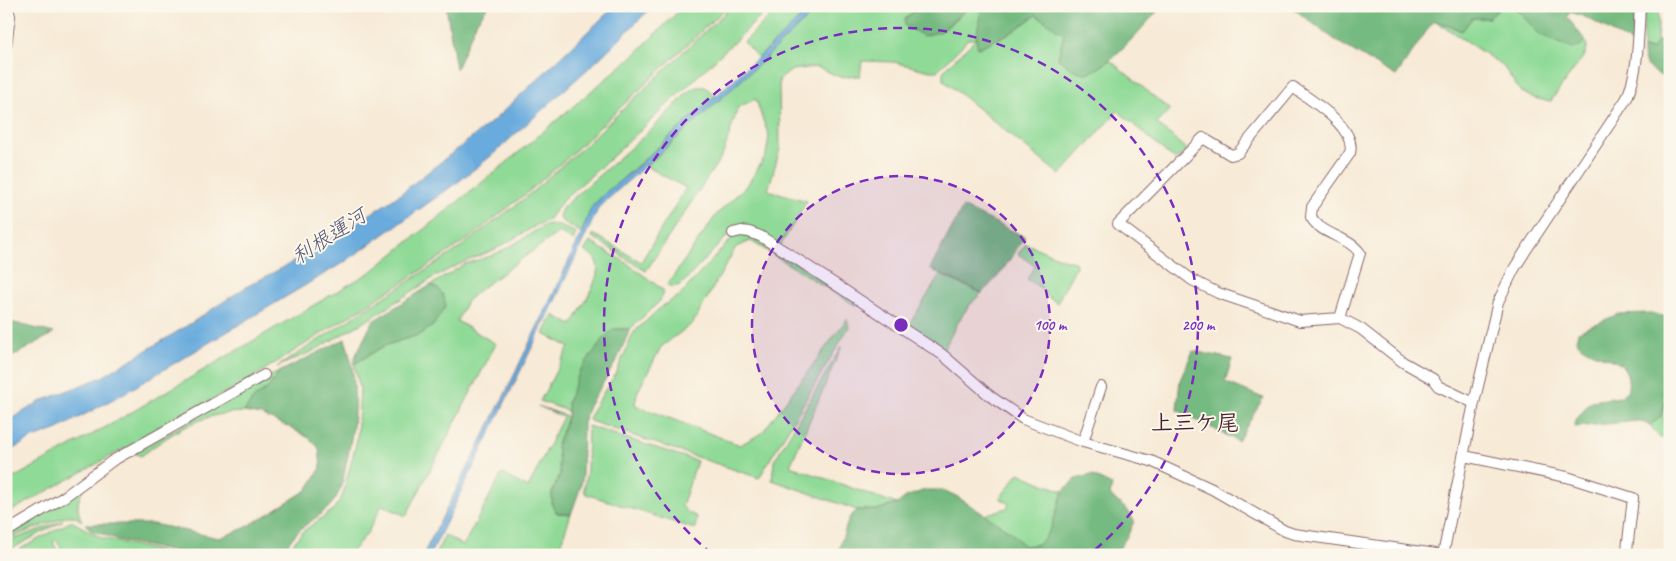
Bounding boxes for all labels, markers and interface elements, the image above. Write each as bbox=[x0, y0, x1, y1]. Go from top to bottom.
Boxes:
water label: 利根運河 bbox=[287, 201, 374, 270]
centre of rings bbox=[892, 316, 910, 334]
text: 100 m bbox=[1034, 316, 1068, 335]
text: 200 m bbox=[1182, 316, 1216, 335]
district label: 上三ケ尾 bbox=[1151, 409, 1239, 437]

